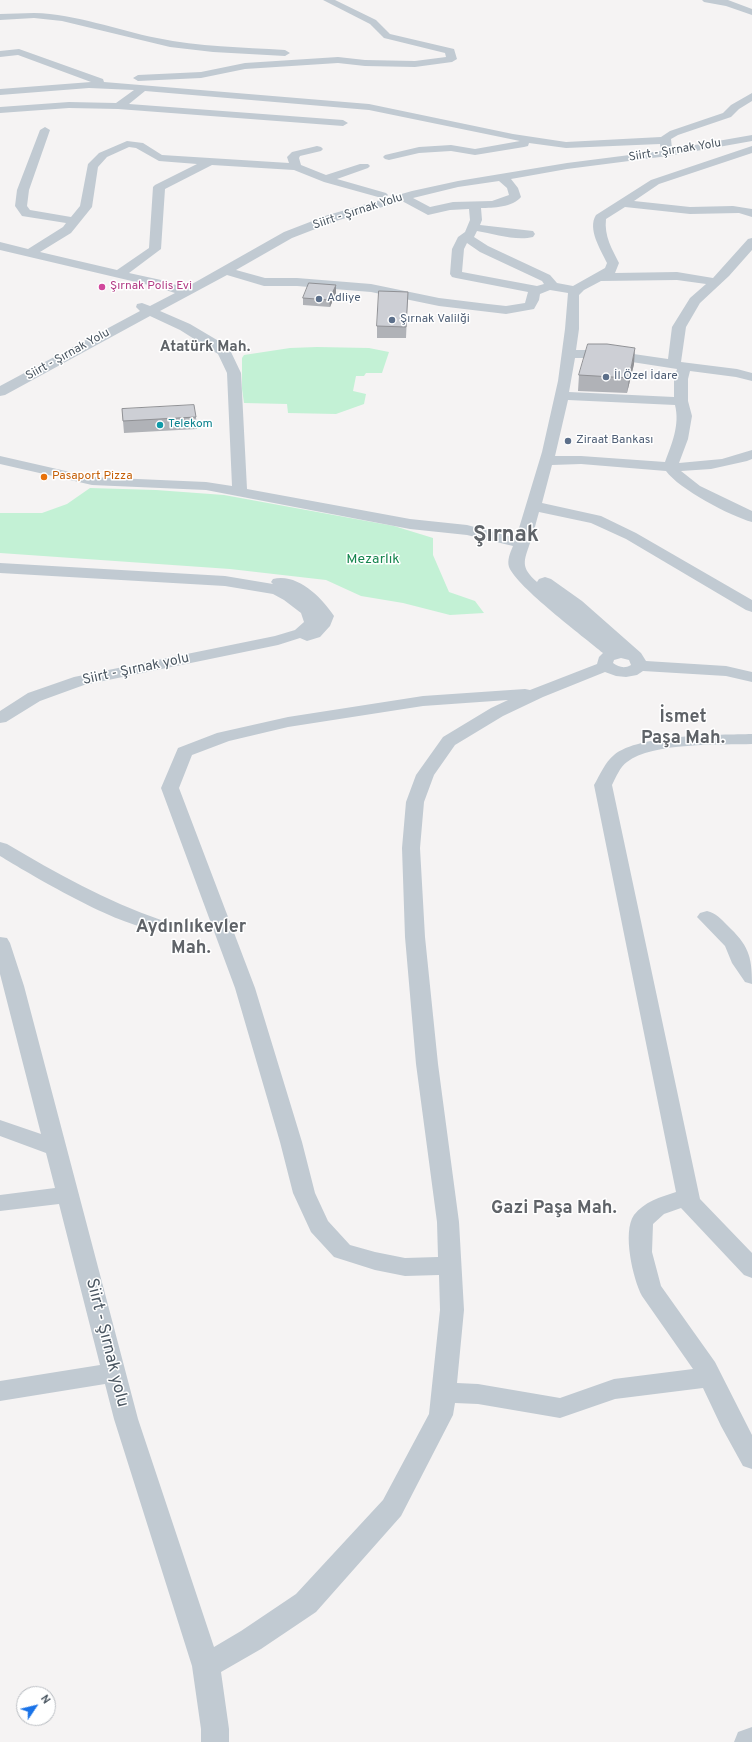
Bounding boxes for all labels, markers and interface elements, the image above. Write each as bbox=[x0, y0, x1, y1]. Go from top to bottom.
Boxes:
street label: Siirt - Şırnak Yolu bbox=[628, 137, 722, 165]
street label: Siirt - Şırnak Yolu bbox=[311, 191, 405, 233]
place label: Şırnak Polis Evi bbox=[110, 280, 192, 294]
marker: Şırnak Polis Evi bbox=[97, 282, 107, 292]
place label: Adliye bbox=[327, 292, 361, 306]
marker: Adliye bbox=[314, 294, 324, 304]
place label: Şırnak Valilği bbox=[400, 313, 470, 327]
marker: Şırnak Valilği bbox=[387, 315, 397, 325]
street label: Siirt - Şırnak Yolu bbox=[24, 326, 112, 384]
district label: Atatürk Mah. bbox=[160, 339, 250, 357]
place label: İl Özel İdare bbox=[614, 370, 678, 384]
marker: İl Özel İdare bbox=[601, 372, 611, 382]
place label: Telekom bbox=[168, 418, 213, 432]
marker: Telekom bbox=[155, 420, 165, 430]
place label: Ziraat Bankası bbox=[576, 434, 653, 448]
marker: Ziraat Bankası bbox=[563, 436, 573, 446]
place label: Pasaport Pizza bbox=[52, 470, 132, 484]
marker: Pasaport Pizza bbox=[39, 472, 49, 482]
district label: Şırnak bbox=[473, 524, 539, 550]
park label: Mezarlık bbox=[346, 552, 400, 568]
street label: Siirt - Şırnak yolu bbox=[81, 650, 191, 690]
district label: İsmet Paşa Mah. bbox=[641, 707, 725, 750]
district label: Aydınlıkevler Mah. bbox=[136, 917, 246, 960]
district label: Gazi Paşa Mah. bbox=[491, 1198, 617, 1220]
street label: Siirt - Şırnak yolu bbox=[80, 1276, 132, 1410]
north arrow bbox=[16, 1686, 56, 1726]
text: N bbox=[37, 1692, 53, 1707]

